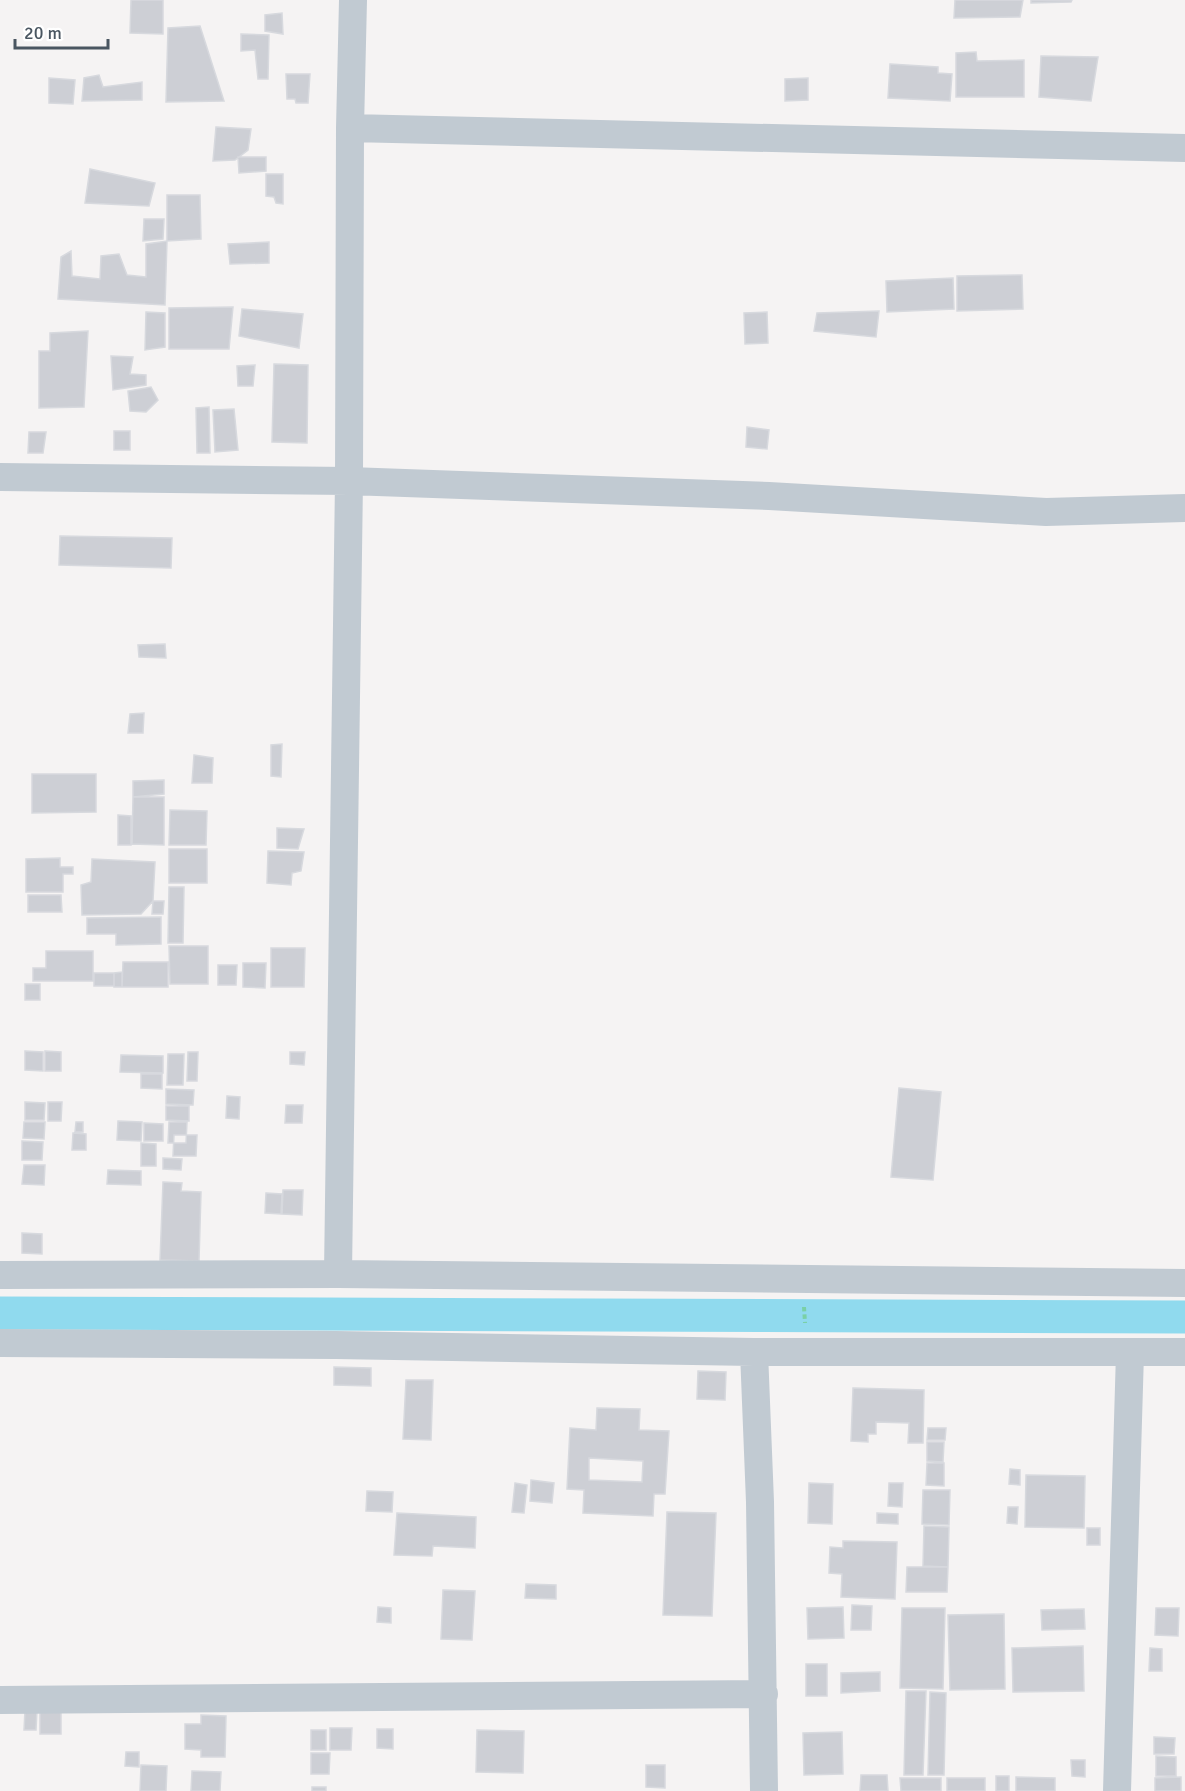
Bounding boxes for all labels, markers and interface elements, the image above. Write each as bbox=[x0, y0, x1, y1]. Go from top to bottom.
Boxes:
scale bar bbox=[15, 12, 108, 50]
text: 20 m bbox=[24, 22, 62, 44]

